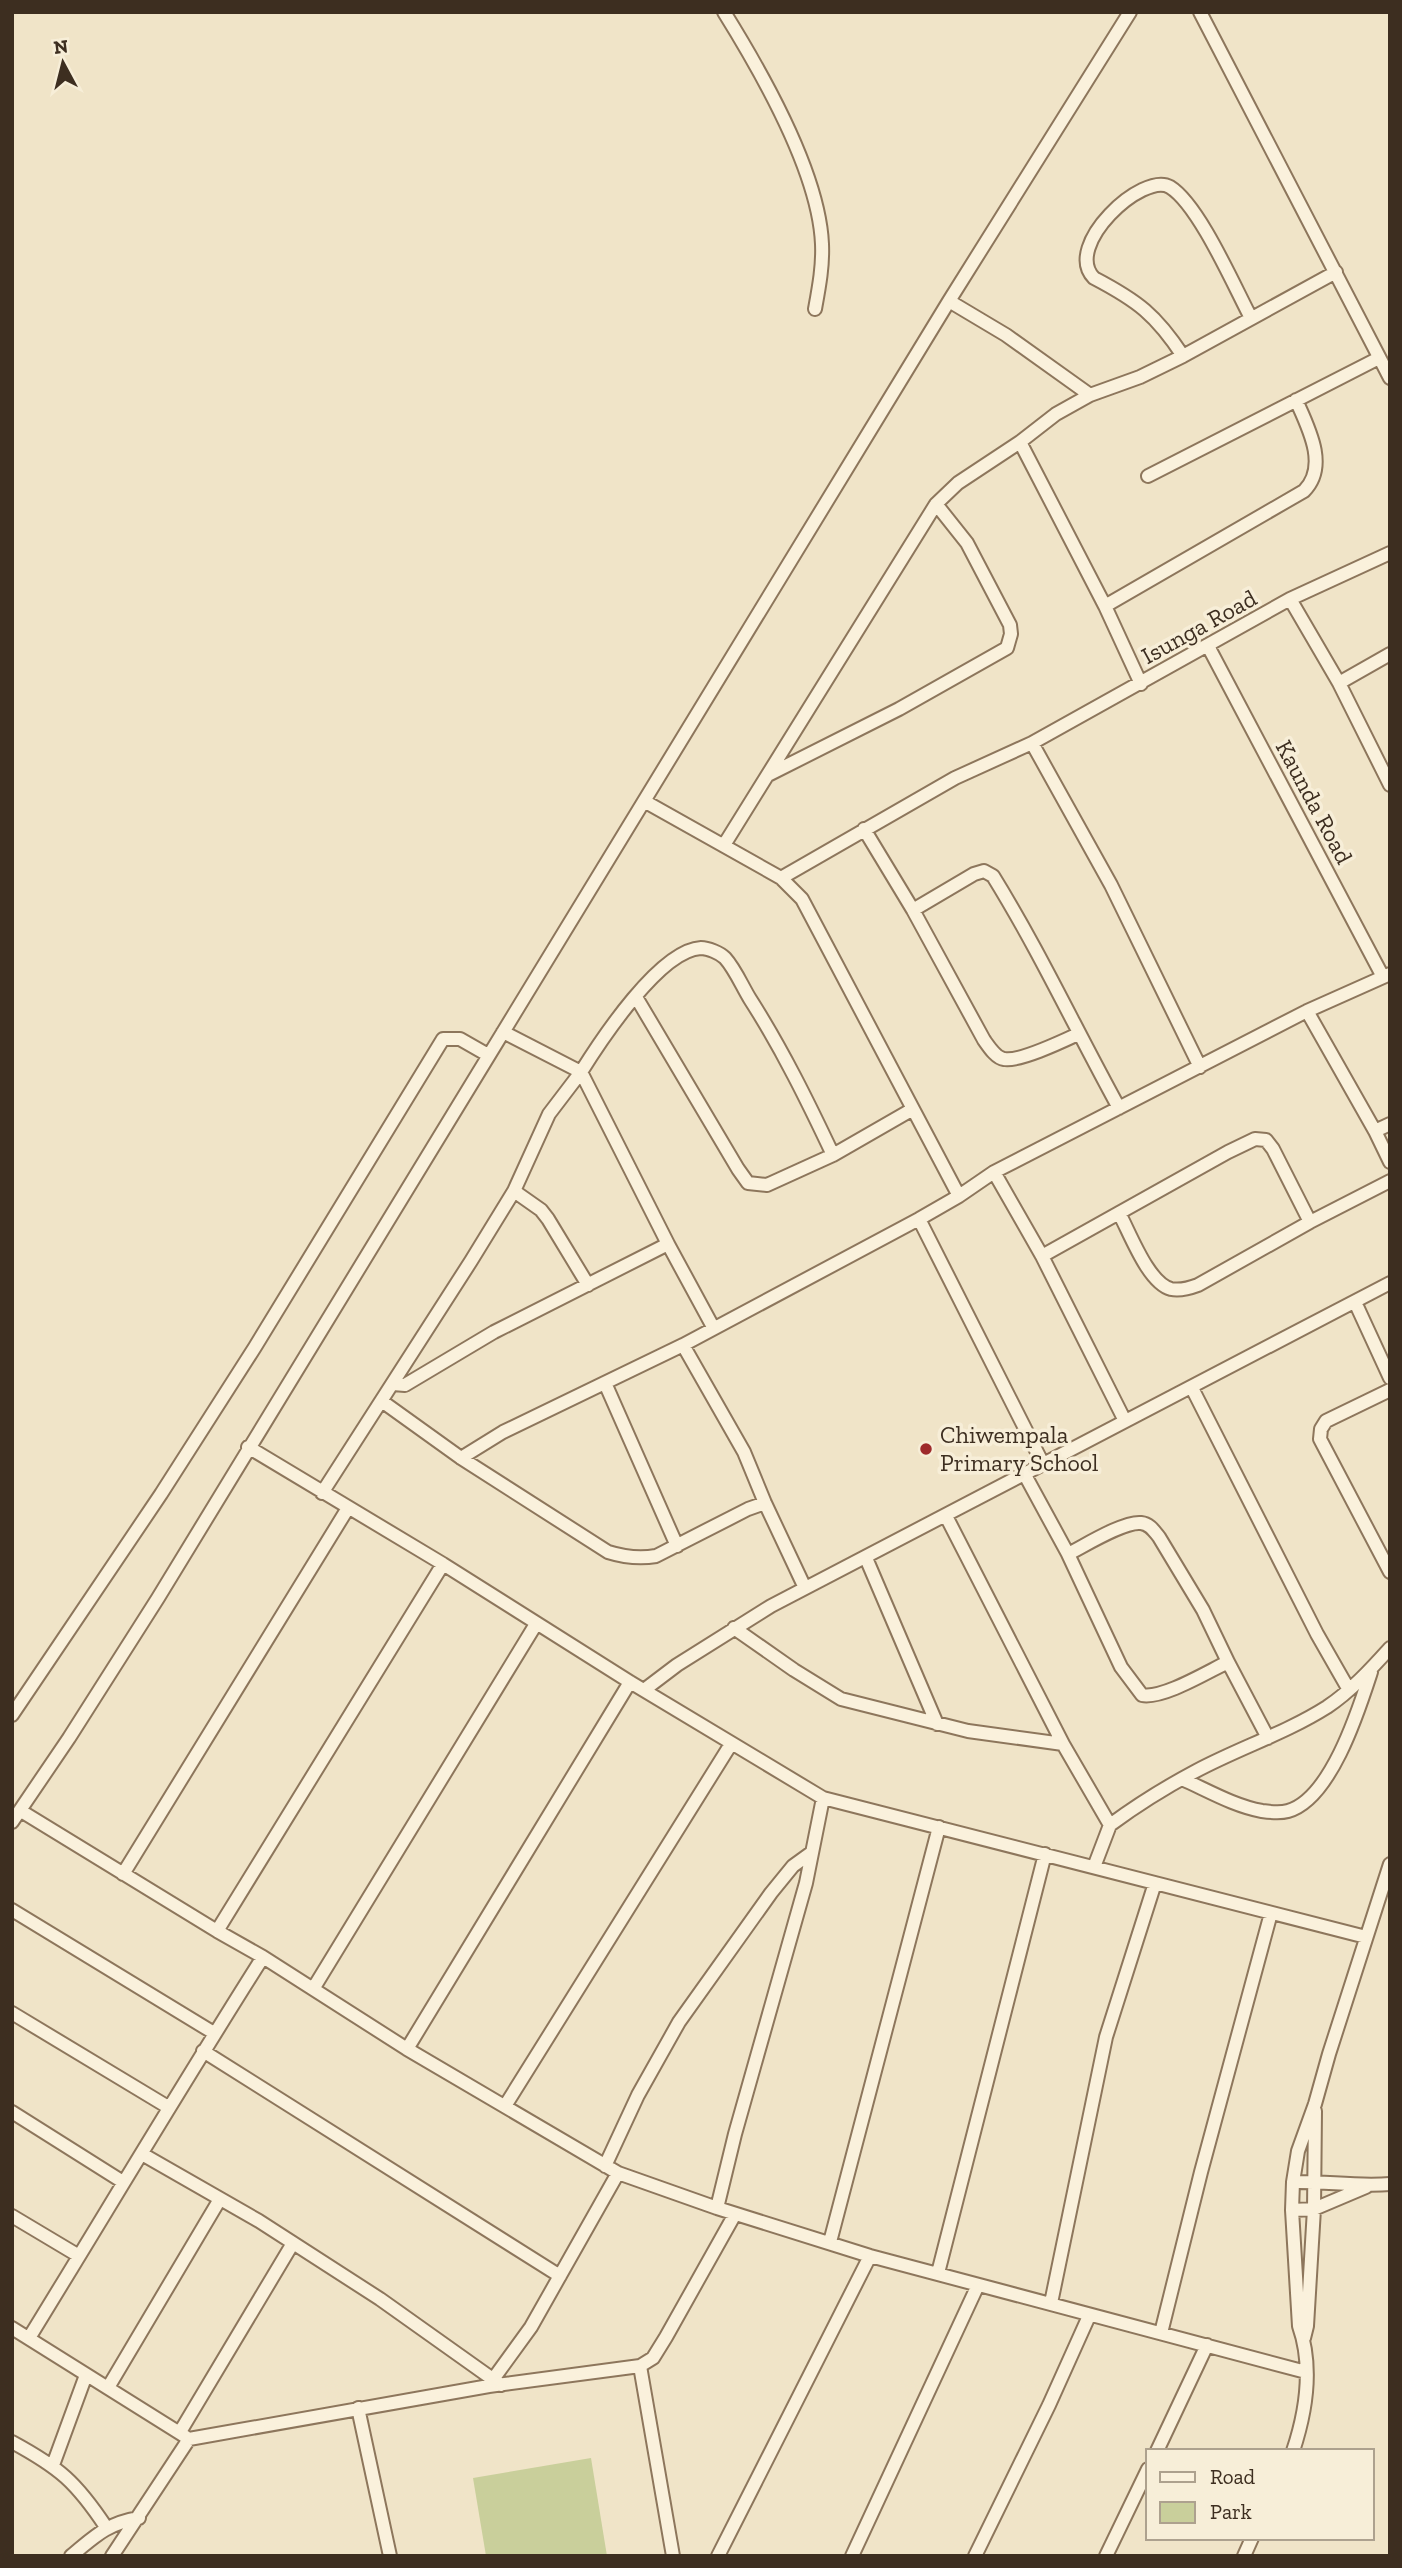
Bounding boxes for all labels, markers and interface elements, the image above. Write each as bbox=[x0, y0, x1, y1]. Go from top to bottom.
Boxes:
north arrow bbox=[28, 28, 98, 98]
text: N bbox=[52, 34, 70, 59]
street label: Isunga Road bbox=[1136, 583, 1261, 670]
street label: Kaunda Road bbox=[1270, 735, 1359, 869]
place label: Chiwempala Primary School bbox=[940, 1420, 1098, 1477]
marker: Chiwempala Primary School bbox=[918, 1441, 934, 1457]
legend bbox=[1146, 2449, 1374, 2540]
text: Road bbox=[1210, 2464, 1256, 2489]
text: Park bbox=[1210, 2499, 1252, 2524]

